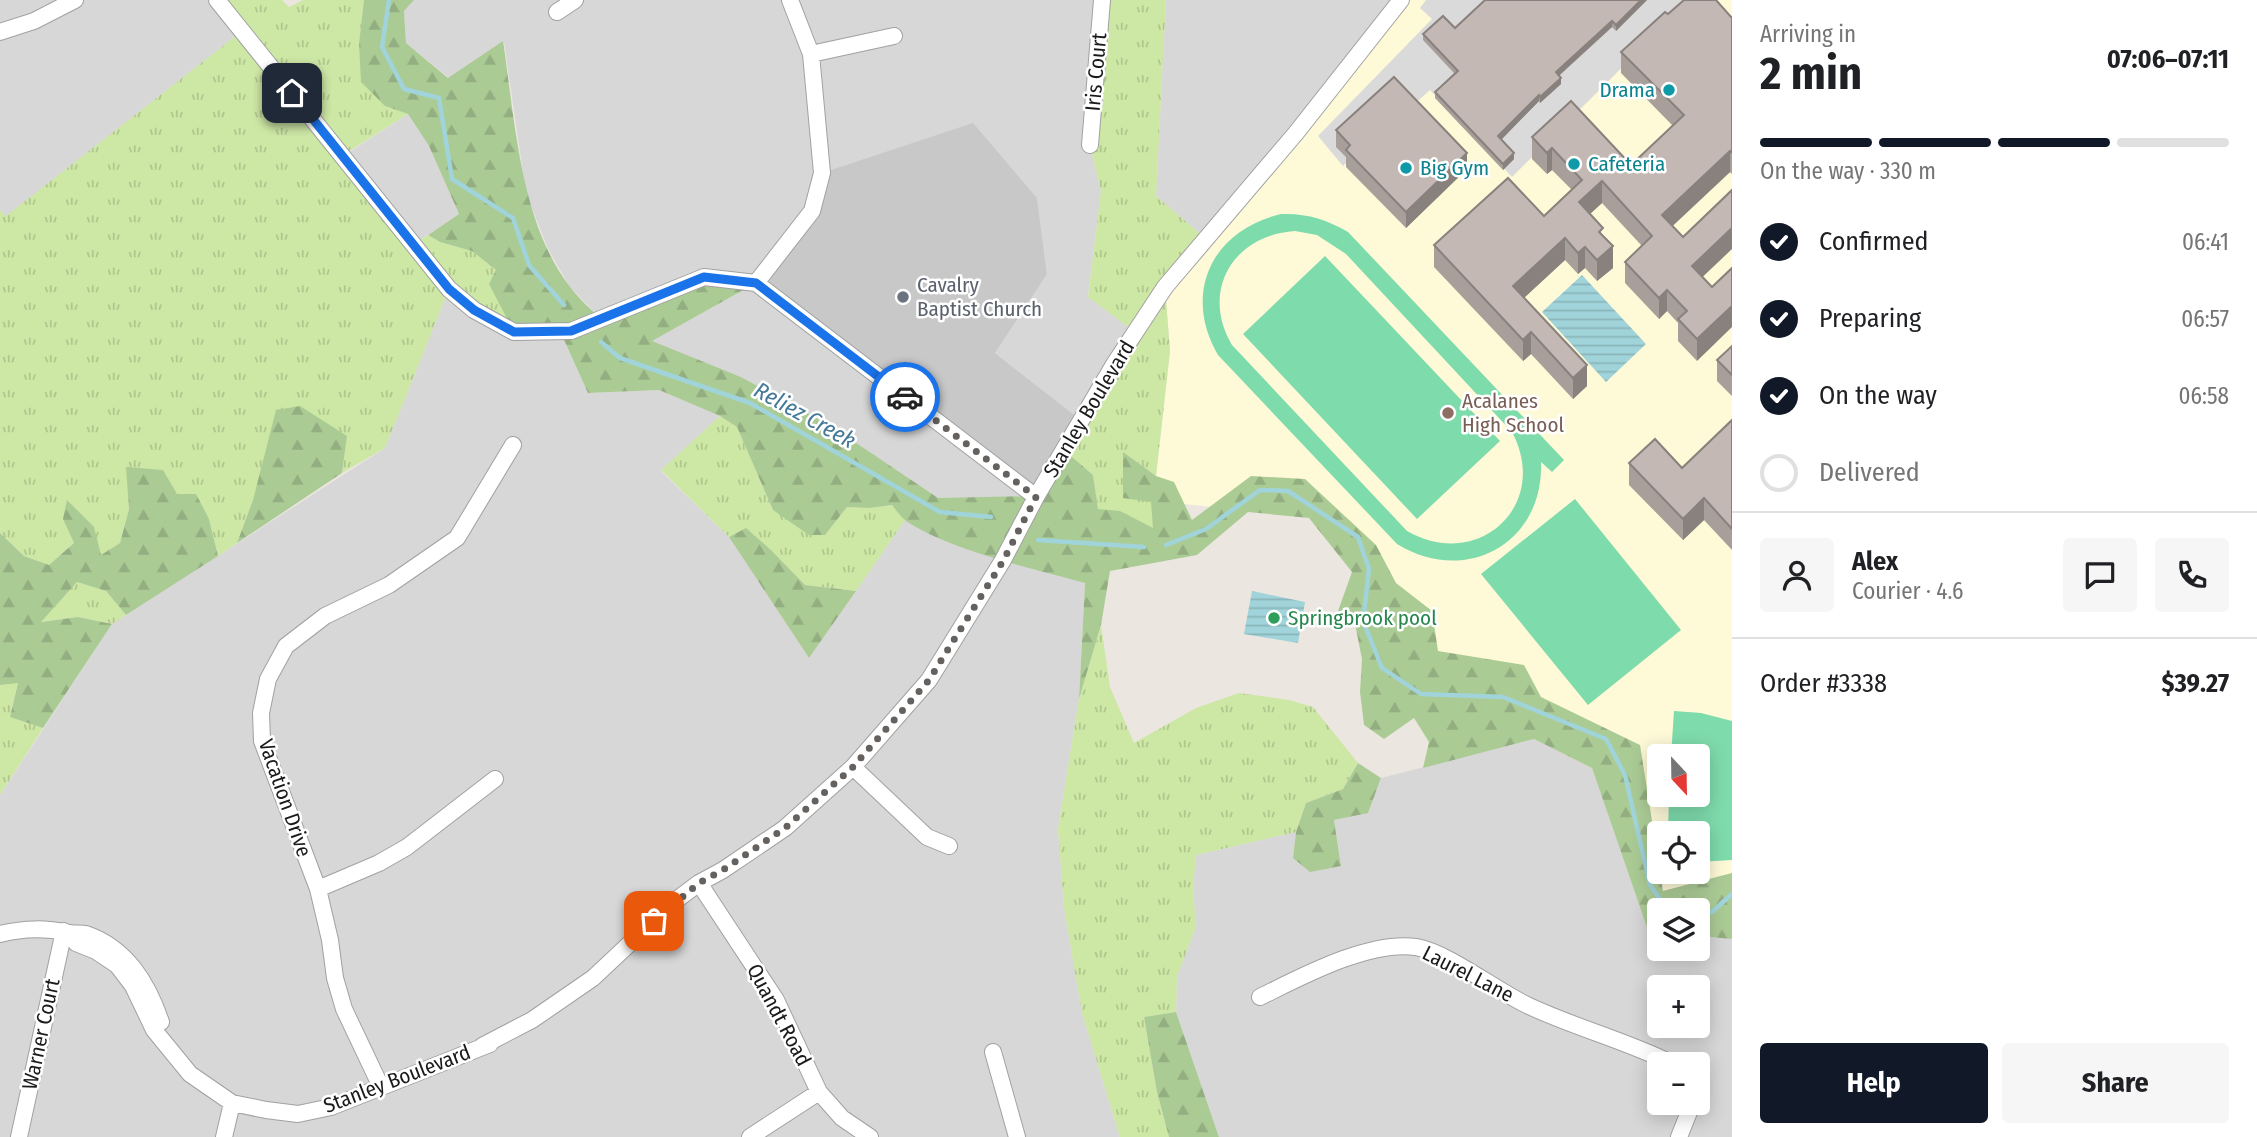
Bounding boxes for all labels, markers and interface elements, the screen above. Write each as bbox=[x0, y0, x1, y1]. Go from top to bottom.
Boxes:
text: Arriving in bbox=[1760, 20, 1856, 48]
street label: Iris Court bbox=[1080, 32, 1112, 112]
text: 07:06–07:11 bbox=[2107, 44, 2229, 75]
text: 2 min bbox=[1760, 46, 1862, 101]
pin bbox=[262, 63, 322, 123]
icon: home bbox=[273, 74, 311, 112]
place label: Drama bbox=[1599, 77, 1655, 103]
marker: Drama bbox=[1661, 82, 1677, 98]
place label: Cafeteria bbox=[1588, 151, 1665, 177]
place label: Big Gym bbox=[1420, 155, 1489, 181]
marker: Cafeteria bbox=[1566, 156, 1582, 172]
text: On the way · 330 m bbox=[1760, 157, 1936, 185]
marker: Big Gym bbox=[1398, 160, 1414, 176]
icon: check bbox=[1760, 223, 1798, 261]
text: Confirmed bbox=[1819, 226, 1929, 257]
text: 06:41 bbox=[2182, 228, 2229, 256]
place label: Cavalry Baptist Church bbox=[917, 272, 1042, 322]
marker: Cavalry Baptist Church bbox=[895, 289, 911, 305]
icon: check bbox=[1760, 300, 1798, 338]
text: Preparing bbox=[1819, 303, 1921, 334]
text: 06:57 bbox=[2181, 305, 2229, 333]
street label: Stanley Boulevard bbox=[1038, 336, 1140, 482]
courier bbox=[870, 362, 940, 432]
water label: Reliez Creek bbox=[749, 376, 861, 454]
icon: check bbox=[1760, 377, 1798, 415]
icon: car bbox=[886, 378, 924, 416]
text: On the way bbox=[1819, 380, 1937, 411]
text: 06:58 bbox=[2179, 382, 2229, 410]
place label: Acalanes High School bbox=[1462, 388, 1564, 438]
marker: Acalanes High School bbox=[1440, 405, 1456, 421]
text: Delivered bbox=[1819, 457, 1920, 488]
button: person bbox=[1760, 538, 1834, 612]
button: chat bbox=[2063, 538, 2137, 612]
button: phone bbox=[2155, 538, 2229, 612]
text: Alex bbox=[1852, 546, 1898, 577]
text: Courier · 4.6 bbox=[1852, 577, 1963, 605]
place label: Springbrook pool bbox=[1288, 605, 1437, 631]
marker: Springbrook pool bbox=[1266, 610, 1282, 626]
text: Order #3338 bbox=[1760, 668, 1887, 699]
text: $39.27 bbox=[2162, 668, 2229, 699]
street label: Vacation Drive bbox=[253, 736, 317, 860]
north arrow bbox=[1647, 744, 1710, 807]
map controls bbox=[1647, 744, 1710, 1115]
button: locate bbox=[1647, 821, 1710, 884]
pin bbox=[624, 891, 684, 951]
button: layers bbox=[1647, 898, 1710, 961]
icon: bag bbox=[635, 902, 673, 940]
street label: Laurel Lane bbox=[1418, 940, 1518, 1008]
street label: Quandt Road bbox=[741, 959, 817, 1071]
button: + bbox=[1647, 975, 1710, 1038]
street label: Warner Court bbox=[17, 976, 65, 1092]
street label: Stanley Boulevard bbox=[320, 1039, 474, 1119]
button: Help bbox=[1760, 1043, 1988, 1123]
button: Share bbox=[2002, 1043, 2229, 1123]
button: − bbox=[1647, 1052, 1710, 1115]

